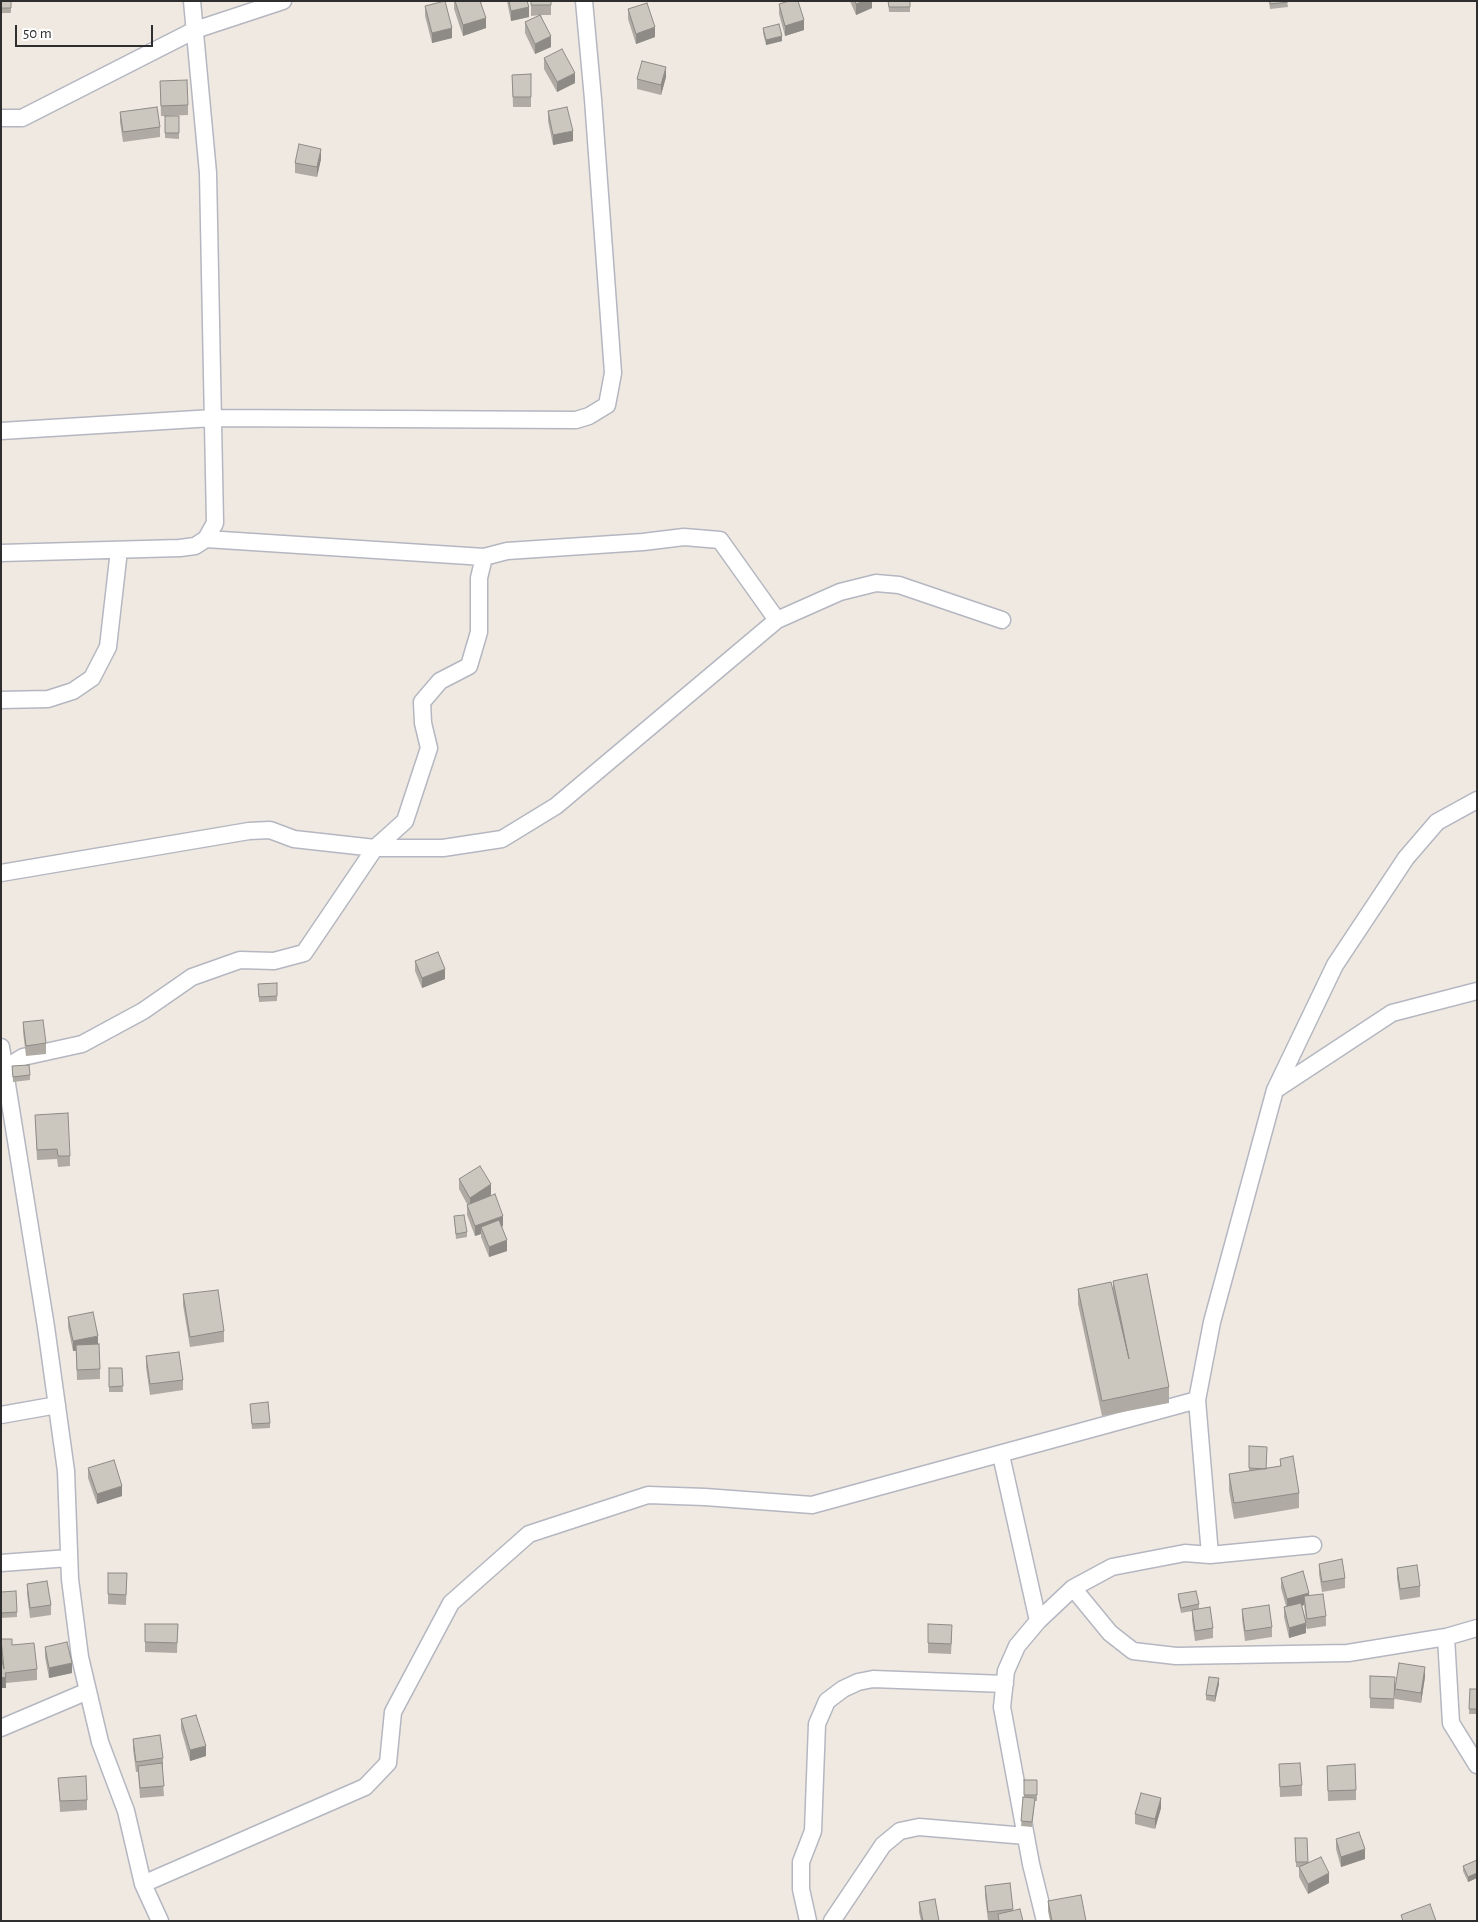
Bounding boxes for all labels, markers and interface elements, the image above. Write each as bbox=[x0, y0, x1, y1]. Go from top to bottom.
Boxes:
scale bar bbox=[18, 15, 155, 47]
text: 50 m bbox=[23, 26, 52, 41]

